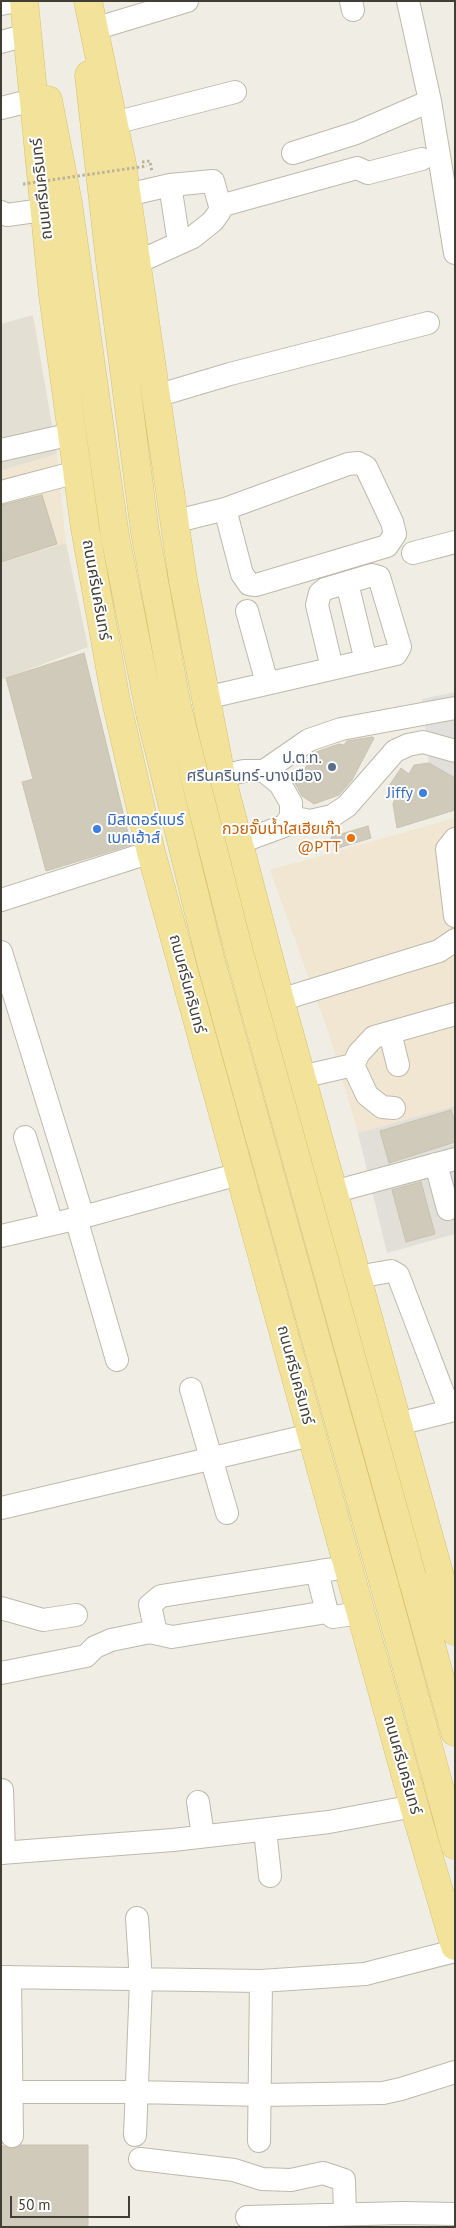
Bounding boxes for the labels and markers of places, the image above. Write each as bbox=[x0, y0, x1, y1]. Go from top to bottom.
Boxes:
place label: ป.ต.ท. ศรีนครินทร์-บางเมือง bbox=[187, 748, 322, 786]
marker: ป.ต.ท. ศรีนครินทร์-บางเมือง bbox=[326, 761, 338, 773]
place label: Jiffy bbox=[386, 783, 413, 803]
marker: Jiffy bbox=[417, 787, 429, 799]
place label: มิสเตอร์แบร์ เบคเฮ้าส์ bbox=[107, 810, 184, 848]
place label: กวยจั๊บน้ำใสเฮียเก๊า @PTT bbox=[222, 819, 341, 857]
marker: มิสเตอร์แบร์ เบคเฮ้าส์ bbox=[91, 823, 103, 835]
marker: กวยจั๊บน้ำใสเฮียเก๊า @PTT bbox=[345, 832, 357, 844]

